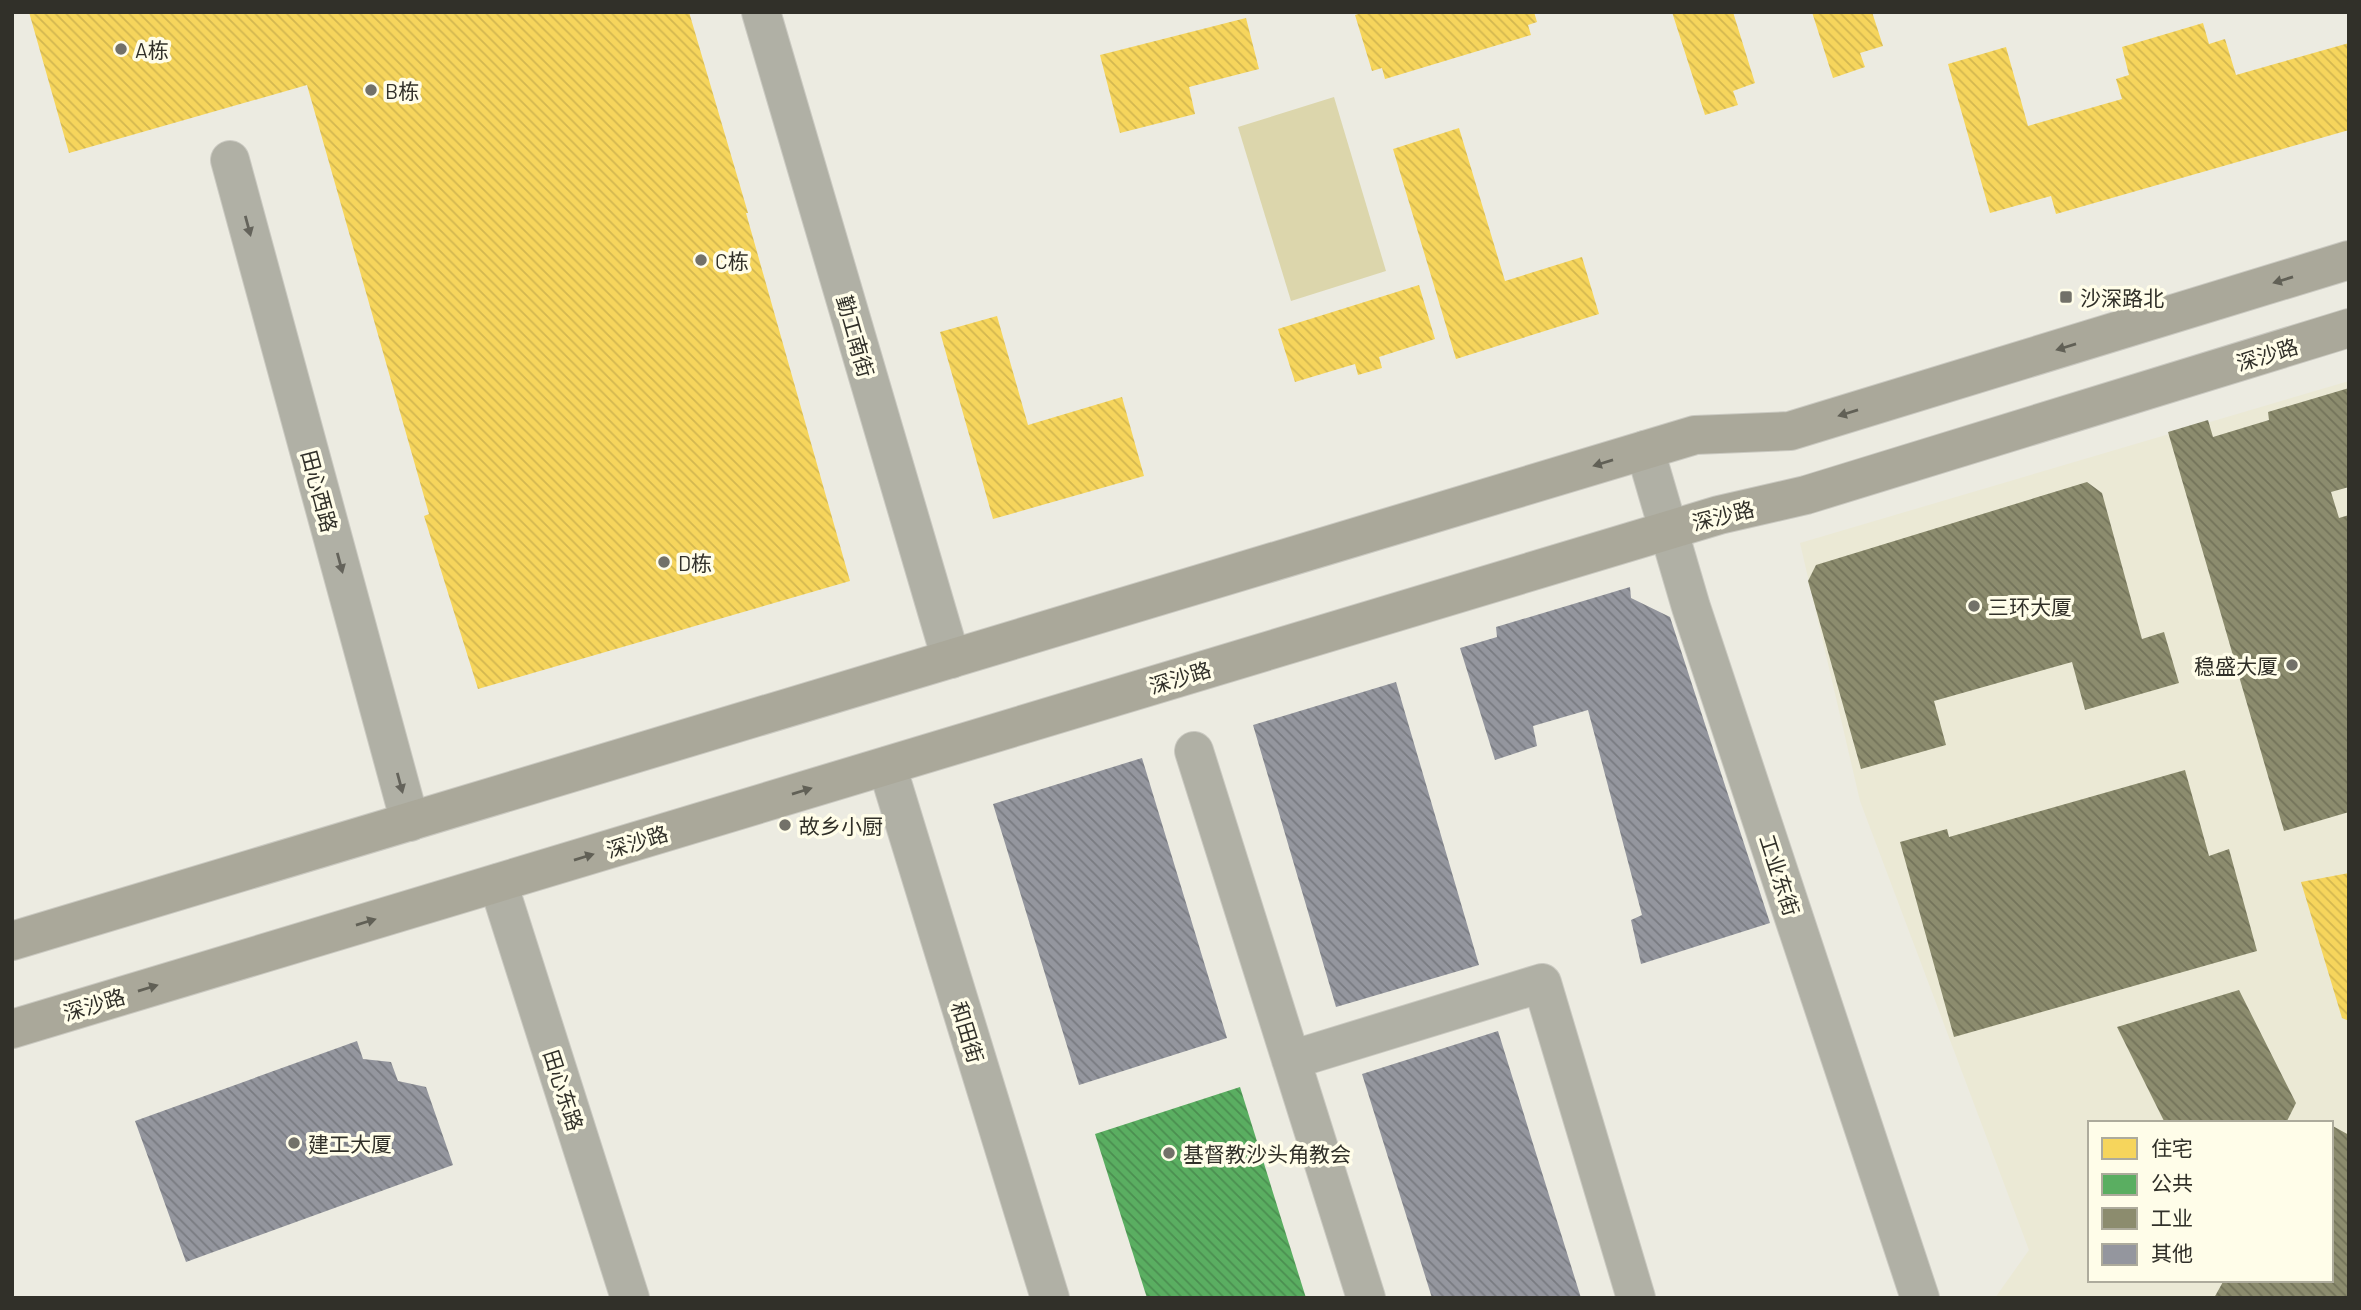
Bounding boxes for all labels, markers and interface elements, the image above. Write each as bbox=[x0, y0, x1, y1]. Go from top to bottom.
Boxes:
place label: A栋 bbox=[135, 37, 169, 62]
marker: A栋 bbox=[113, 41, 129, 57]
place label: B栋 bbox=[385, 78, 419, 103]
marker: B栋 bbox=[363, 82, 379, 98]
one-way arrow bbox=[243, 215, 254, 237]
place label: C栋 bbox=[715, 248, 749, 273]
marker: C栋 bbox=[693, 252, 709, 268]
one-way arrow bbox=[2273, 275, 2294, 285]
place label: 沙深路北 bbox=[2080, 285, 2164, 310]
marker: 沙深路北 bbox=[2058, 289, 2074, 305]
street label: 勤工南街 bbox=[832, 292, 880, 380]
street label: 深沙路 bbox=[2233, 333, 2301, 375]
one-way arrow bbox=[2055, 342, 2076, 352]
one-way arrow bbox=[1838, 409, 1859, 419]
street label: 田心西路 bbox=[297, 447, 343, 535]
one-way arrow bbox=[1593, 458, 1614, 468]
street label: 深沙路 bbox=[1689, 495, 1757, 535]
place label: D栋 bbox=[678, 550, 712, 575]
one-way arrow bbox=[335, 553, 346, 575]
marker: D栋 bbox=[656, 554, 672, 570]
place label: 三环大厦 bbox=[1988, 594, 2072, 619]
marker: 三环大厦 bbox=[1966, 598, 1982, 614]
place label: 稳盛大厦 bbox=[2194, 653, 2278, 678]
street label: 深沙路 bbox=[1146, 656, 1214, 698]
marker: 稳盛大厦 bbox=[2284, 657, 2300, 673]
one-way arrow bbox=[395, 772, 406, 794]
one-way arrow bbox=[791, 786, 812, 796]
place label: 故乡小厨 bbox=[799, 813, 883, 838]
marker: 故乡小厨 bbox=[777, 817, 793, 833]
street label: 深沙路 bbox=[603, 820, 671, 862]
street label: 工业东街 bbox=[1755, 831, 1805, 919]
one-way arrow bbox=[573, 851, 594, 861]
one-way arrow bbox=[356, 917, 377, 927]
one-way arrow bbox=[138, 982, 159, 992]
street label: 深沙路 bbox=[60, 983, 128, 1025]
street label: 和田街 bbox=[947, 998, 989, 1066]
street label: 田心东路 bbox=[539, 1046, 589, 1134]
legend bbox=[2088, 1121, 2333, 1282]
place label: 建工大厦 bbox=[308, 1131, 392, 1156]
marker: 建工大厦 bbox=[286, 1135, 302, 1151]
text: 住宅 bbox=[2151, 1135, 2193, 1160]
place label: 基督教沙头角教会 bbox=[1183, 1141, 1351, 1166]
marker: 基督教沙头角教会 bbox=[1161, 1145, 1177, 1161]
text: 公共 bbox=[2151, 1170, 2193, 1195]
text: 工业 bbox=[2151, 1205, 2193, 1230]
text: 其他 bbox=[2151, 1240, 2193, 1265]

